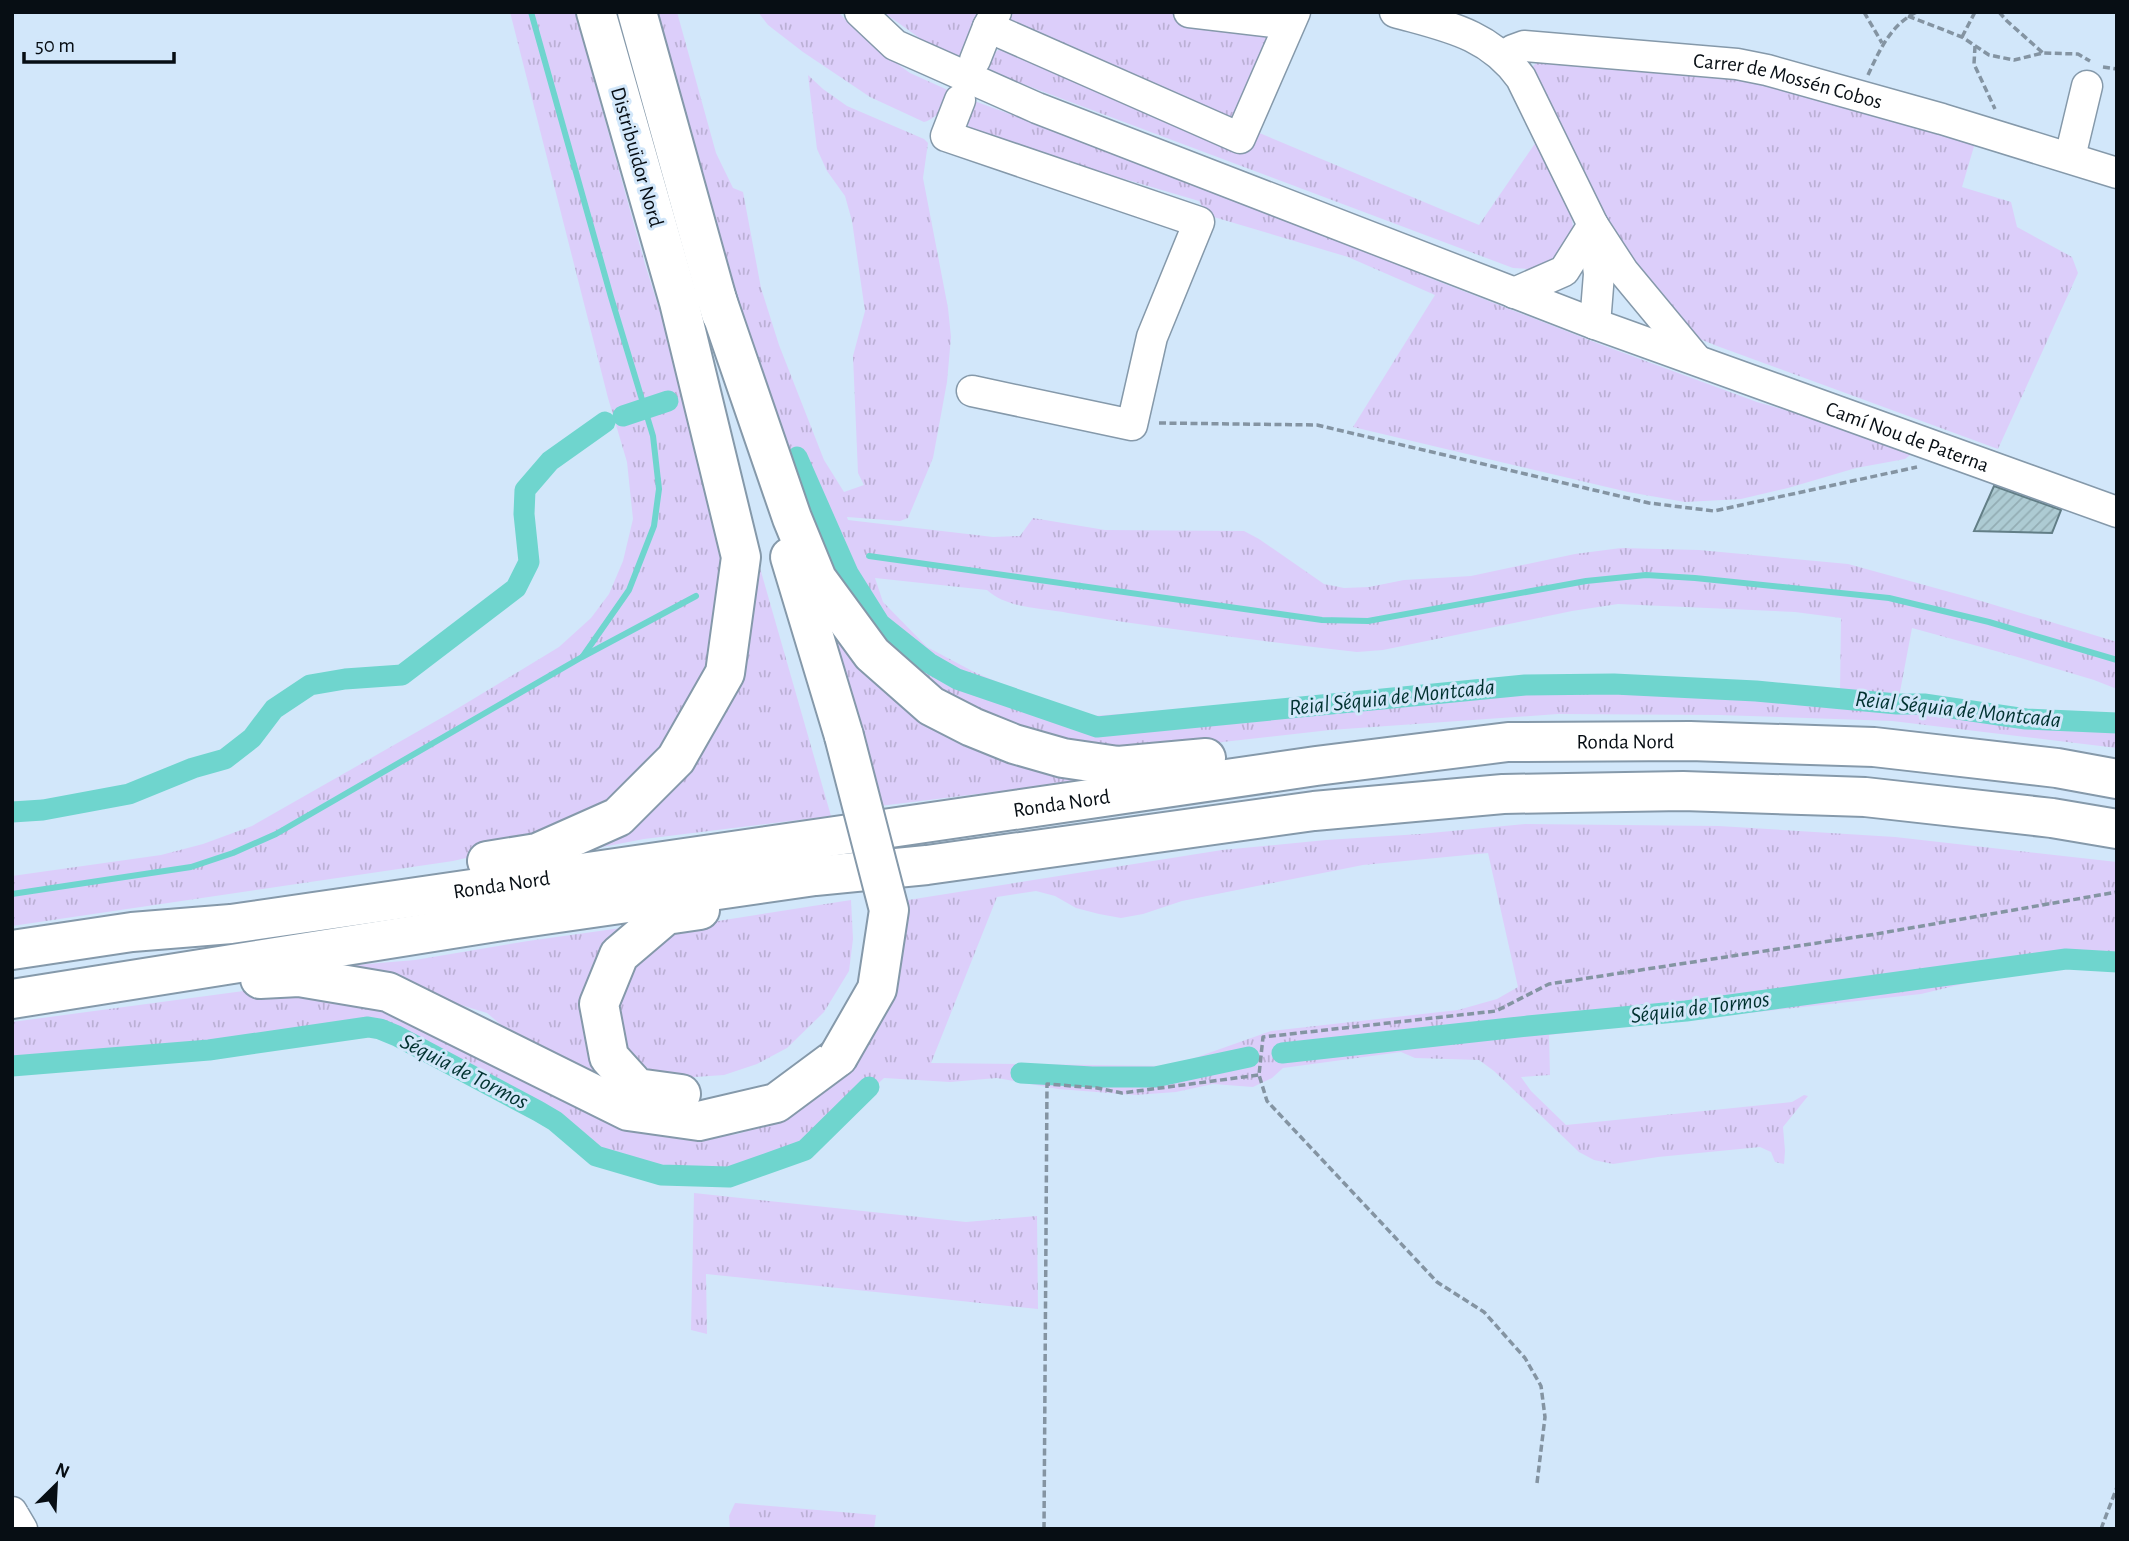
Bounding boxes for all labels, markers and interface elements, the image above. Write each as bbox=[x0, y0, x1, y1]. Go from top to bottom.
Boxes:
scale bar bbox=[24, 21, 175, 65]
text: 50 m bbox=[35, 35, 75, 56]
street label: Carrer de Mossén Cobos bbox=[1693, 50, 1885, 112]
street label: Distribuïdor Nord bbox=[607, 85, 667, 229]
street label: Camí Nou de Paterna bbox=[1823, 398, 1992, 476]
water label: Reial Séquia de Montcada bbox=[1288, 676, 1496, 720]
water label: Reial Séquia de Montcada bbox=[1854, 688, 2062, 732]
street label: Ronda Nord bbox=[1577, 731, 1674, 752]
street label: Ronda Nord bbox=[1012, 786, 1111, 820]
street label: Ronda Nord bbox=[452, 867, 551, 902]
water label: Séquia de Tormos bbox=[1629, 988, 1771, 1028]
water label: Séquia de Tormos bbox=[397, 1030, 531, 1114]
north arrow bbox=[21, 1450, 91, 1520]
text: N bbox=[52, 1459, 72, 1482]

